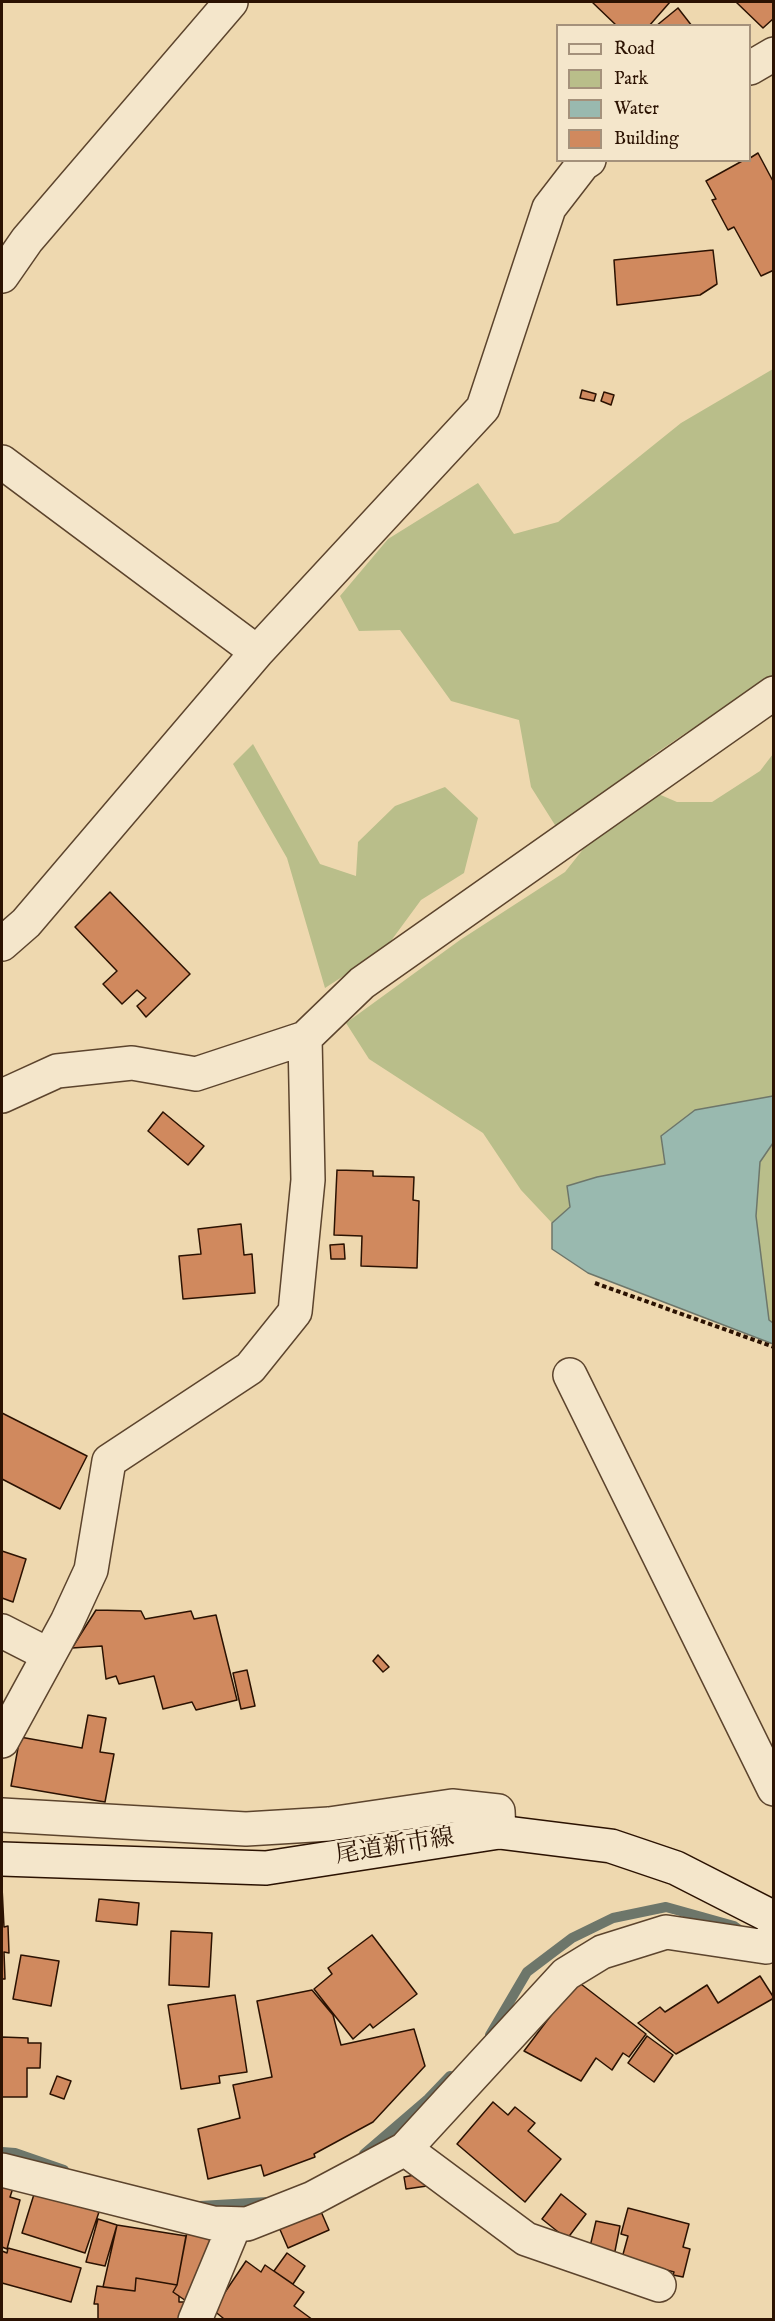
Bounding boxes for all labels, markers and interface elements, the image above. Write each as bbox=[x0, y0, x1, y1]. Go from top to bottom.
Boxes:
legend bbox=[556, 24, 751, 162]
text: Road bbox=[614, 38, 655, 61]
text: Park bbox=[614, 68, 648, 91]
text: Water bbox=[614, 98, 659, 121]
text: Building bbox=[614, 128, 679, 151]
street label: 尾道新市線 bbox=[333, 1824, 457, 1872]

